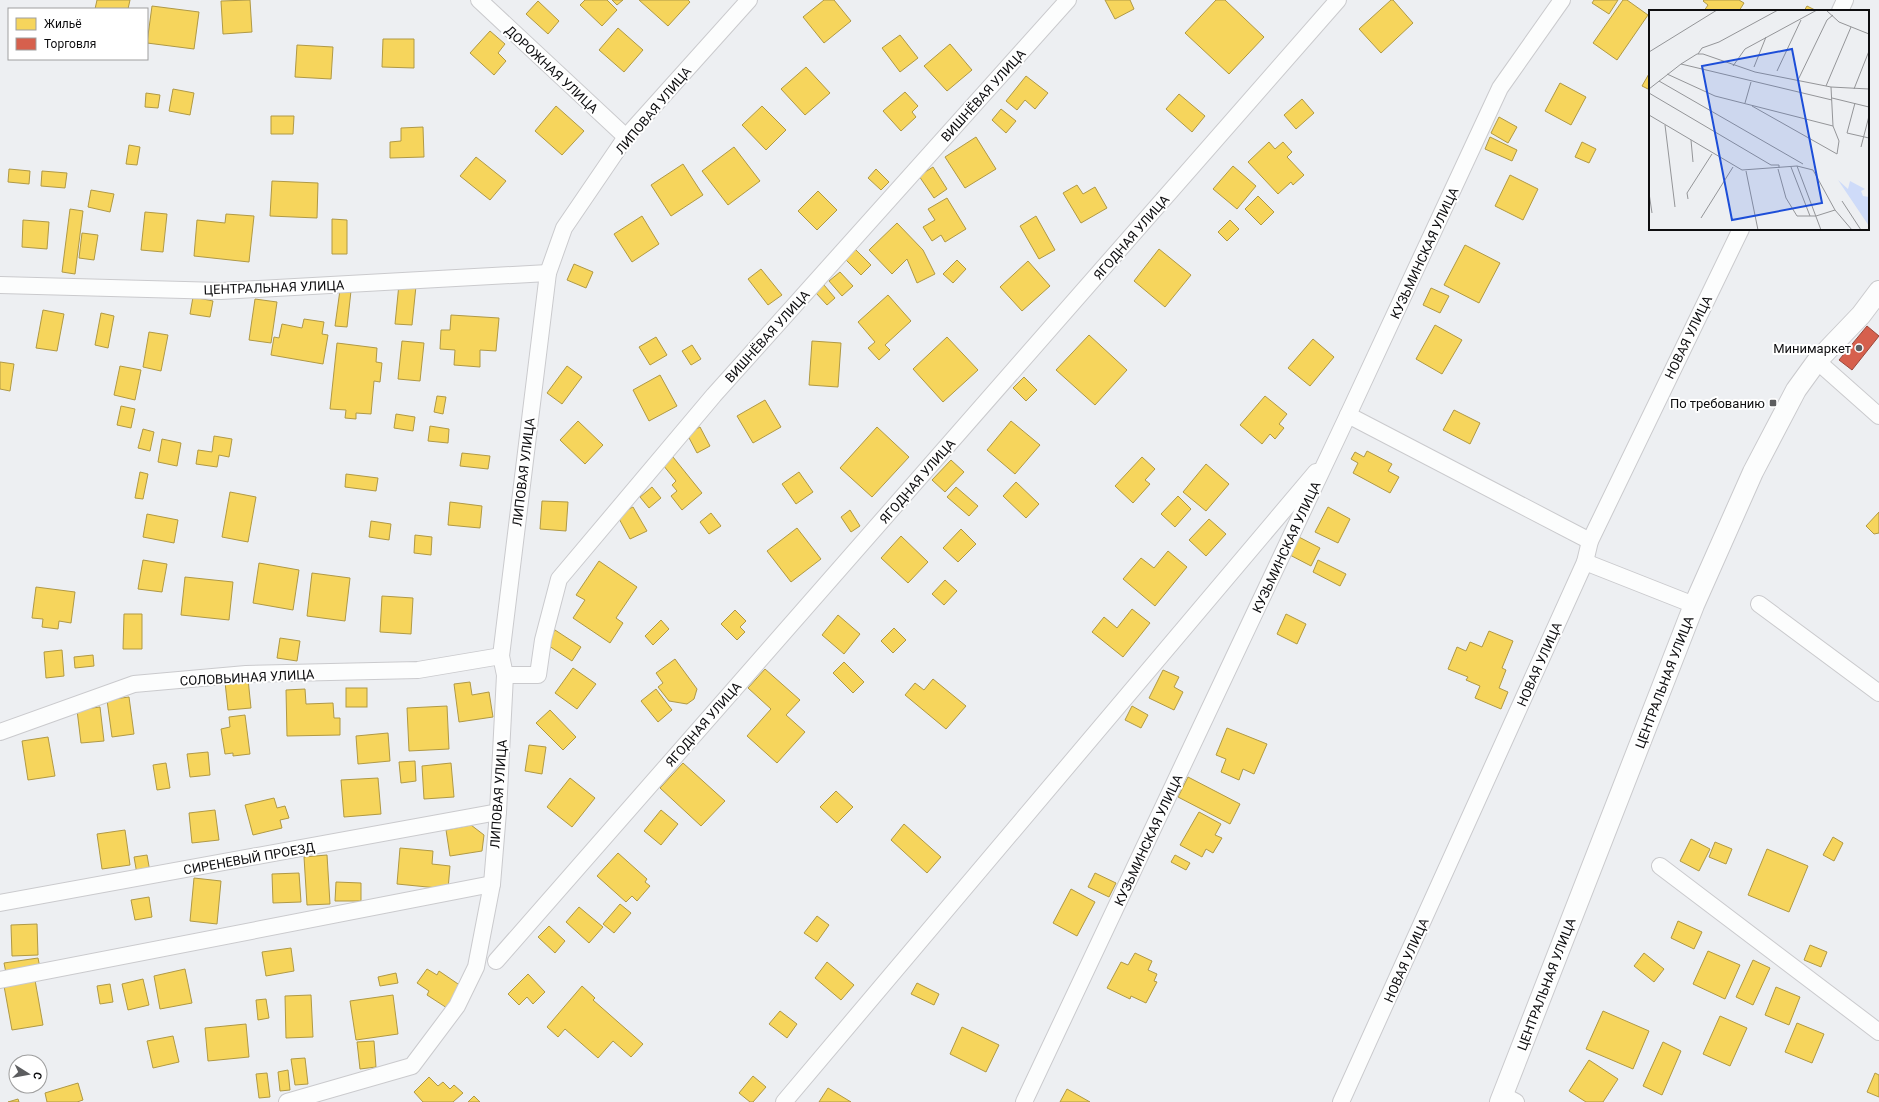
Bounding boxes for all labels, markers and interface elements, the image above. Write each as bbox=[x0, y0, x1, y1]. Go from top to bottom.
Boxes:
legend bbox=[8, 8, 148, 60]
inset map bbox=[1649, 10, 1869, 230]
text: Жильё bbox=[44, 17, 82, 31]
street label: ДОРОЖНАЯ УЛИЦА bbox=[502, 23, 601, 117]
text: Торговля bbox=[44, 37, 96, 51]
street label: ВИШНЁВАЯ УЛИЦА bbox=[938, 46, 1029, 144]
street label: ЛИПОВАЯ УЛИЦА bbox=[613, 63, 695, 157]
street label: КУЗЬМИНСКАЯ УЛИЦА bbox=[1387, 185, 1462, 321]
street label: ЯГОДНАЯ УЛИЦА bbox=[1090, 192, 1173, 283]
street label: ЦЕНТРАЛЬНАЯ УЛИЦА bbox=[203, 278, 345, 297]
street label: ВИШНЁВАЯ УЛИЦА bbox=[722, 287, 813, 385]
street label: НОВАЯ УЛИЦА bbox=[1662, 293, 1715, 381]
place label: Минимаркет bbox=[1773, 341, 1851, 356]
marker: Минимаркет bbox=[1854, 343, 1864, 353]
place label: По требованию bbox=[1670, 396, 1765, 411]
marker: По требованию bbox=[1768, 398, 1778, 408]
street label: ЛИПОВАЯ УЛИЦА bbox=[509, 416, 538, 527]
street label: ЯГОДНАЯ УЛИЦА bbox=[876, 436, 959, 527]
street label: КУЗЬМИНСКАЯ УЛИЦА bbox=[1249, 479, 1324, 615]
street label: ЦЕНТРАЛЬНАЯ УЛИЦА bbox=[1632, 613, 1697, 751]
street label: НОВАЯ УЛИЦА bbox=[1514, 619, 1565, 709]
street label: СОЛОВЬИНАЯ УЛИЦА bbox=[179, 666, 315, 689]
street label: ЯГОДНАЯ УЛИЦА bbox=[662, 679, 745, 770]
street label: ЛИПОВАЯ УЛИЦА bbox=[487, 739, 510, 849]
street label: КУЗЬМИНСКАЯ УЛИЦА bbox=[1111, 772, 1186, 908]
street label: СИРЕНЕВЫЙ ПРОЕЗД bbox=[182, 840, 316, 877]
street label: НОВАЯ УЛИЦА bbox=[1381, 915, 1432, 1005]
street label: ЦЕНТРАЛЬНАЯ УЛИЦА bbox=[1514, 915, 1579, 1053]
north arrow bbox=[8, 1054, 48, 1094]
text: С bbox=[30, 1071, 44, 1081]

